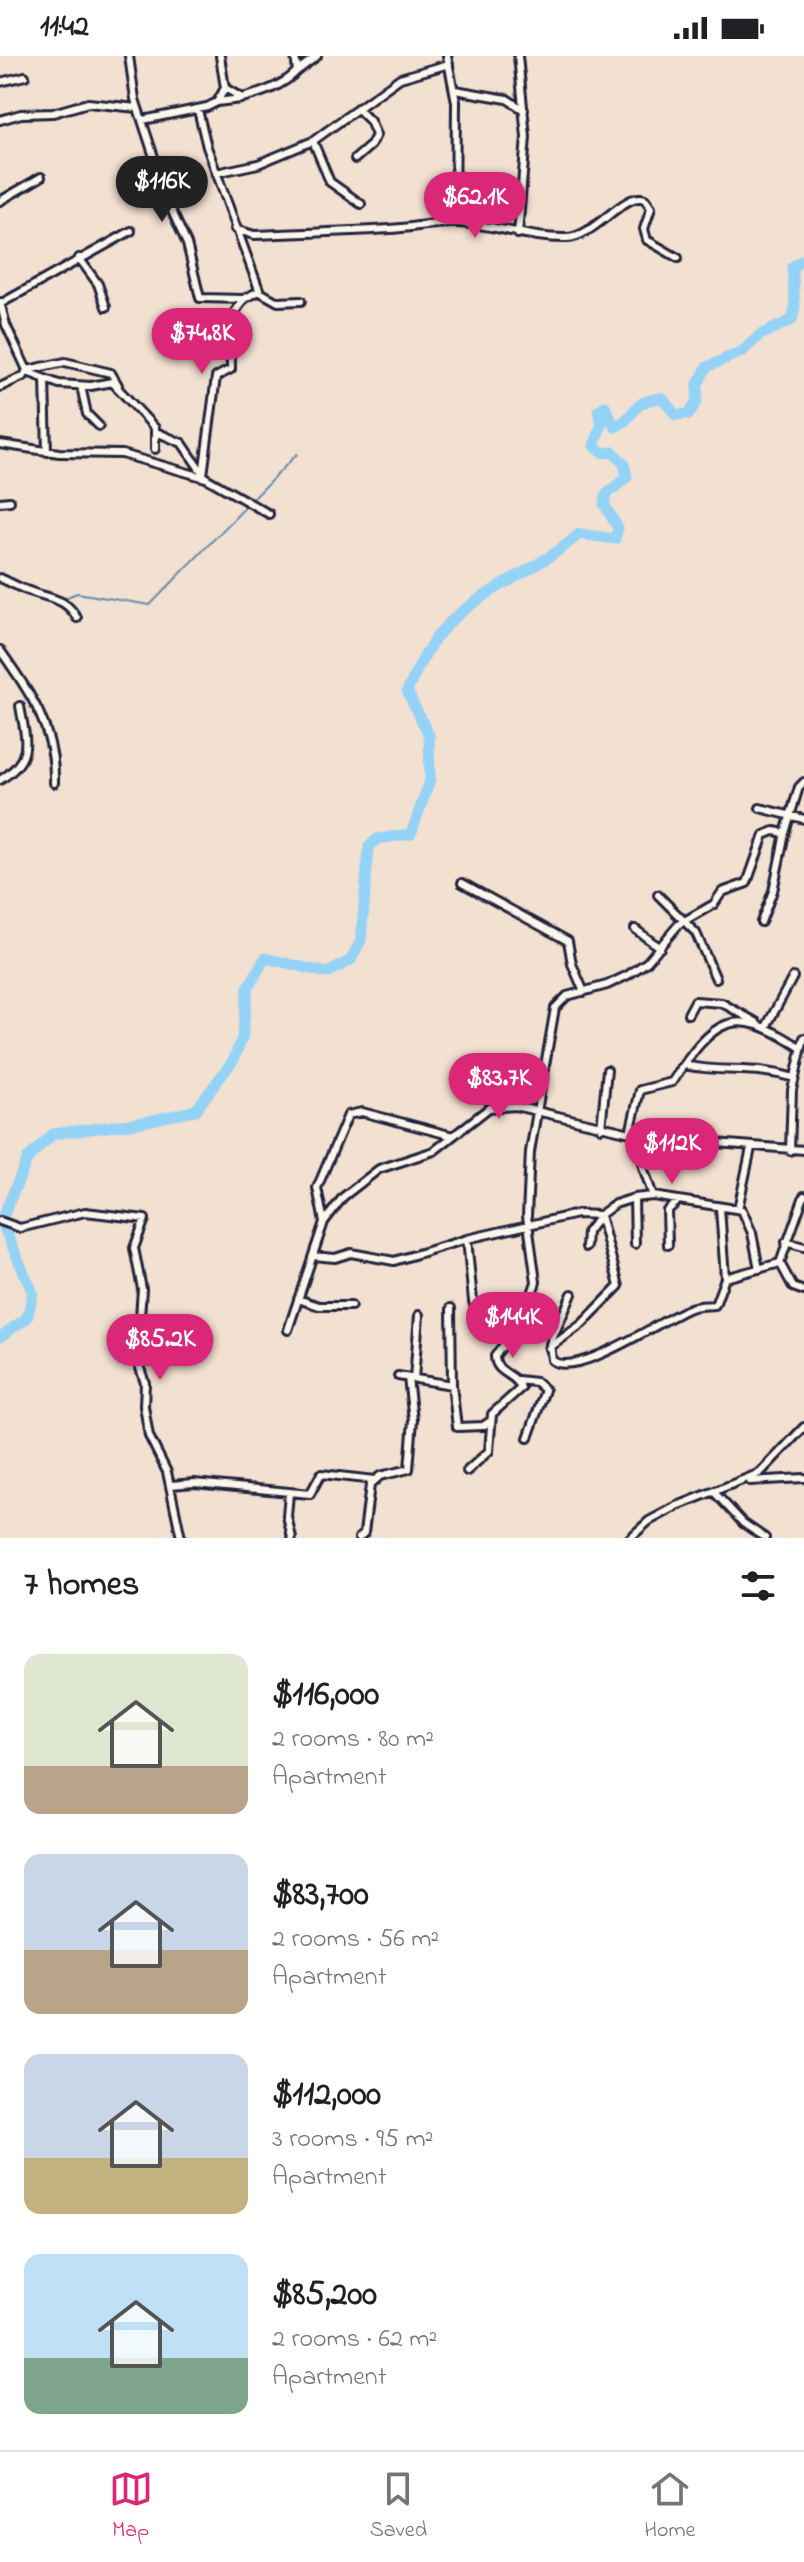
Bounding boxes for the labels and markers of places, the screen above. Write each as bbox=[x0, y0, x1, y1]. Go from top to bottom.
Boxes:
pin: $116K bbox=[106, 156, 218, 224]
pin: $62.1K bbox=[410, 172, 540, 240]
pin: $74.8K bbox=[137, 308, 267, 376]
pin: $83.7K bbox=[434, 1053, 564, 1121]
pin: $112K bbox=[616, 1118, 728, 1186]
pin: $144K bbox=[457, 1292, 569, 1360]
pin: $85.2K bbox=[95, 1314, 225, 1382]

